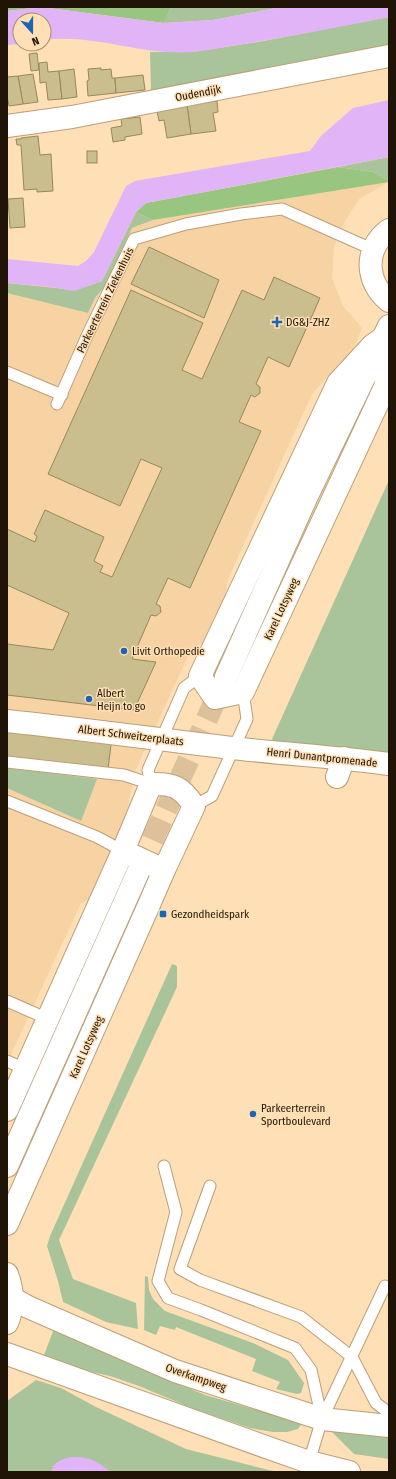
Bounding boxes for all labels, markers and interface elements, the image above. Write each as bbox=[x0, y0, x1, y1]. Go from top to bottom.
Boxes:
north arrow bbox=[12, 12, 52, 52]
text: N bbox=[30, 34, 41, 48]
street label: Oudendijk bbox=[174, 83, 223, 104]
street label: Parkeerterrein Ziekenhuis bbox=[74, 245, 137, 355]
marker: DG&J-ZHZ bbox=[271, 316, 283, 328]
place label: DG&J-ZHZ bbox=[286, 316, 330, 329]
street label: Karel Lotsyweg bbox=[261, 575, 302, 642]
place label: Livit Orthopedie bbox=[132, 645, 205, 658]
marker: Livit Orthopedie bbox=[119, 646, 129, 656]
place label: Albert Heijn to go bbox=[97, 687, 146, 713]
marker: Albert Heijn to go bbox=[84, 694, 94, 704]
street label: Albert Schweitzerplaats bbox=[77, 723, 185, 748]
street label: Henri Dunantpromenade bbox=[266, 745, 378, 770]
place label: Gezondheidspark bbox=[171, 908, 250, 921]
marker: Gezondheidspark bbox=[158, 909, 168, 919]
street label: Karel Lotsyweg bbox=[67, 1013, 106, 1080]
place label: Parkeerterrein Sportboulevard bbox=[261, 1102, 331, 1128]
marker: Parkeerterrein Sportboulevard bbox=[248, 1109, 258, 1119]
street label: Overkampweg bbox=[164, 1361, 229, 1394]

